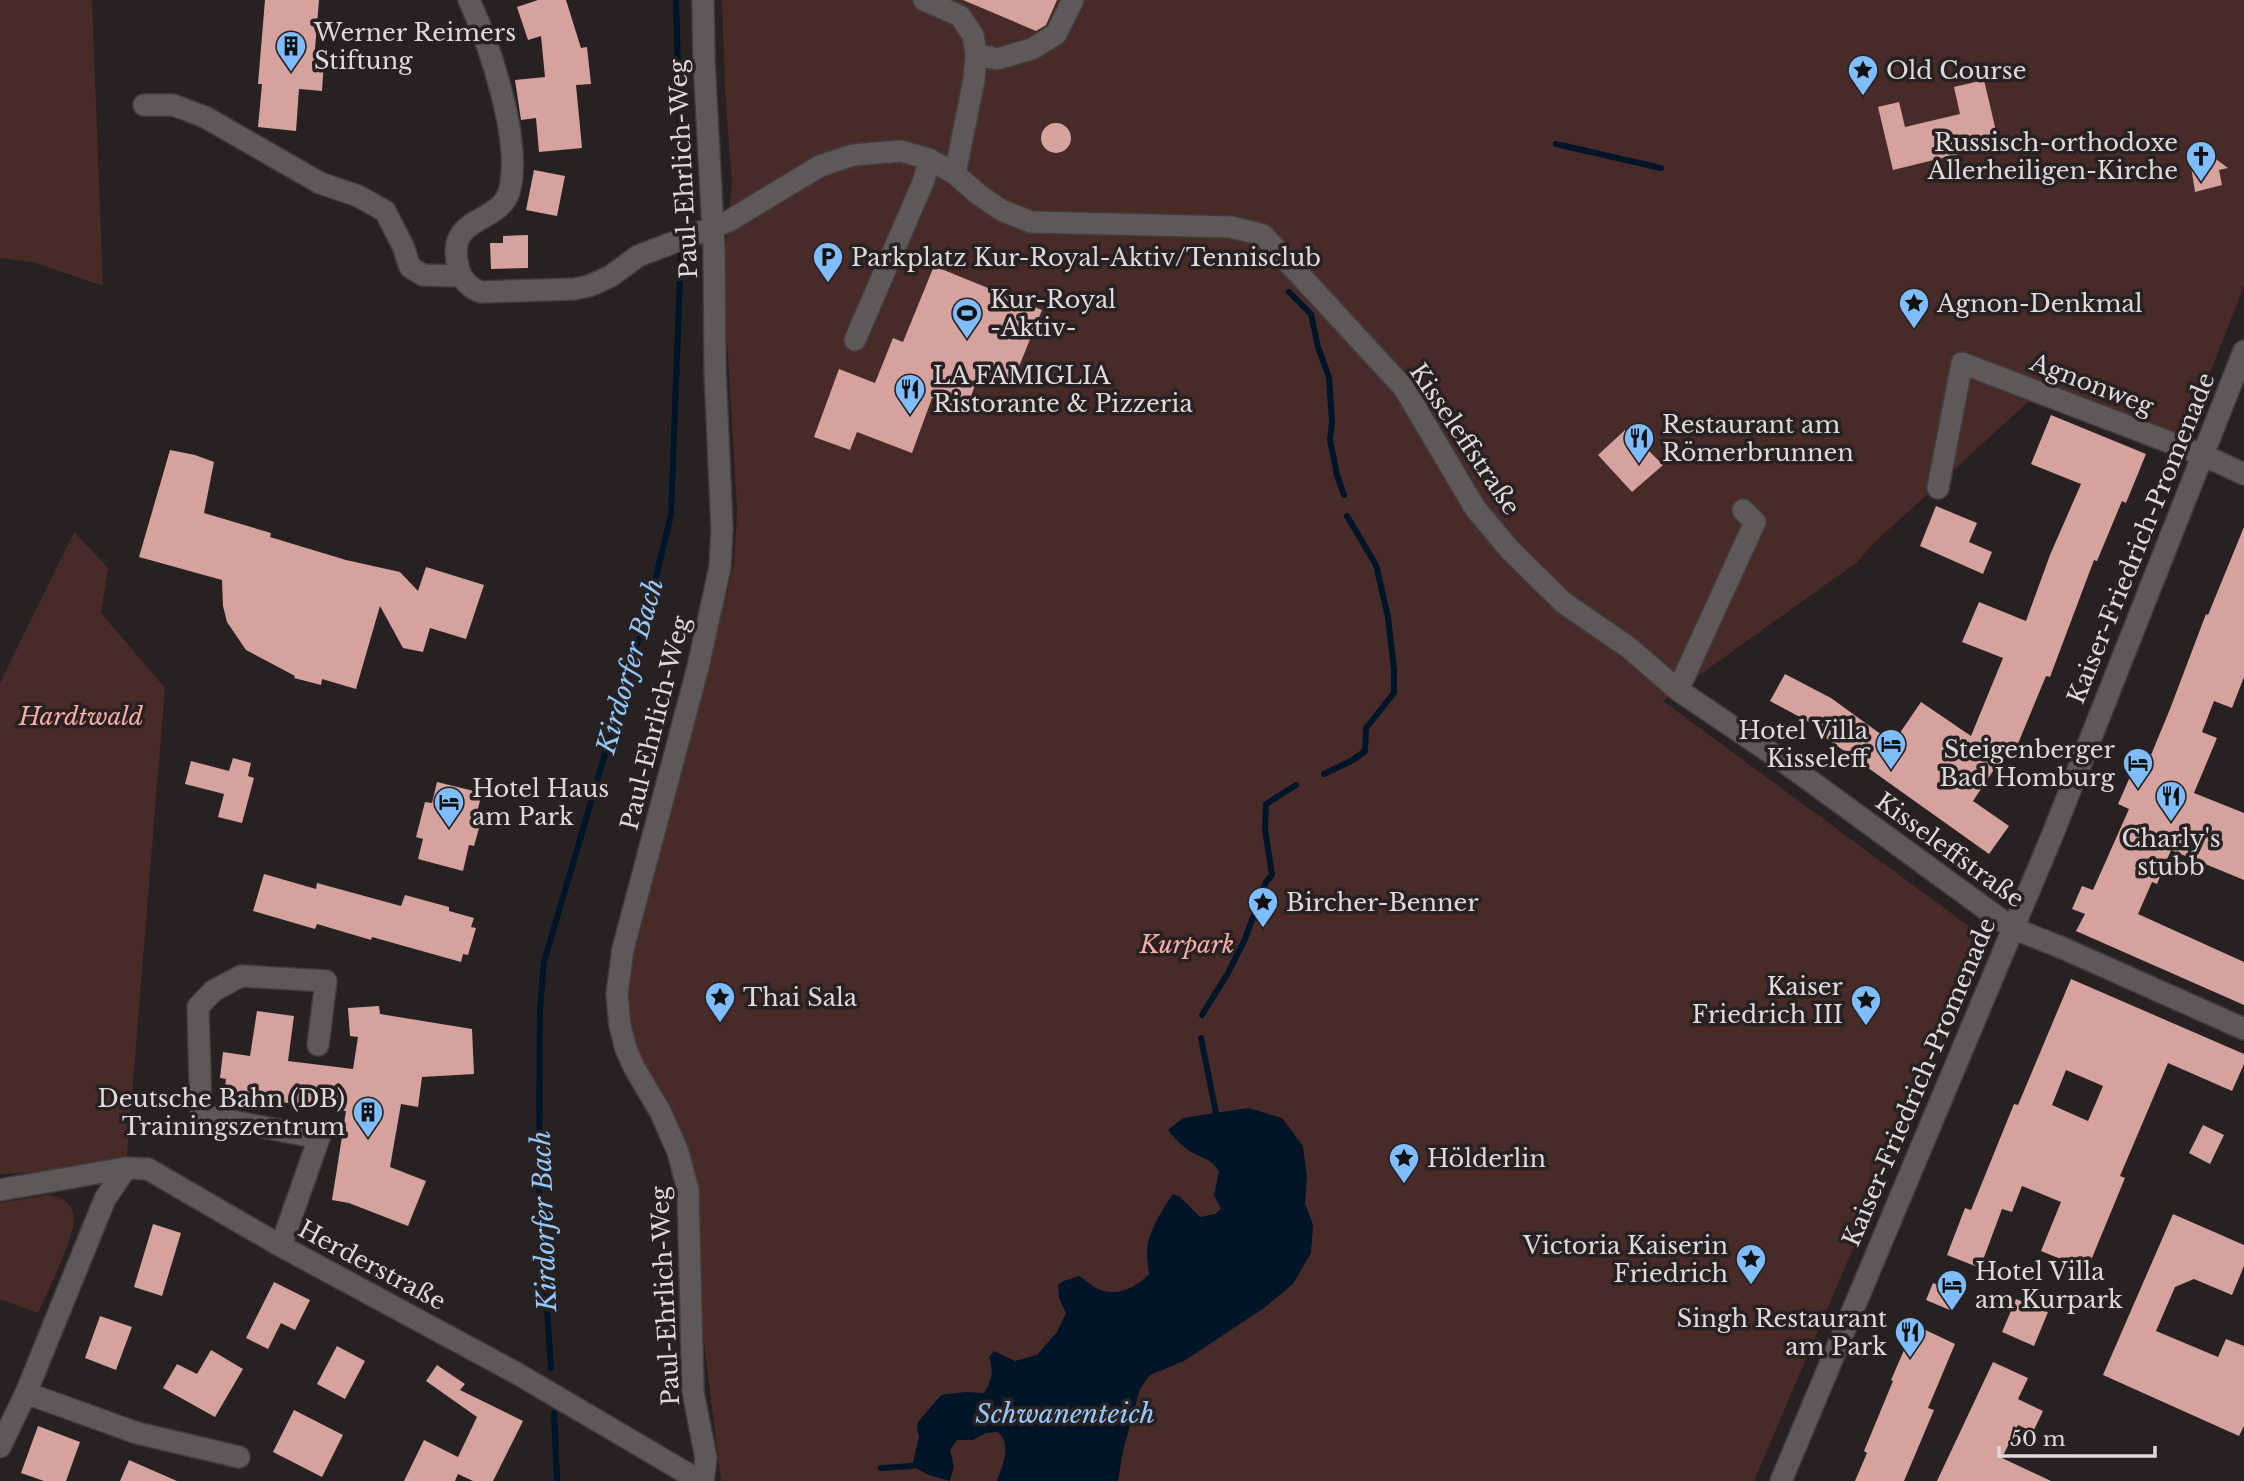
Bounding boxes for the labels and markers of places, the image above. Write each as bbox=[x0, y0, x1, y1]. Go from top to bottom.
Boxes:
place label: Werner Reimers Stiftung bbox=[313, 18, 516, 75]
building icon: Werner Reimers Stiftung bbox=[274, 29, 308, 73]
place icon: Old Course bbox=[1846, 53, 1880, 97]
place label: Old Course bbox=[1886, 56, 2026, 85]
place label: Russisch-orthodoxe Allerheiligen-Kirche bbox=[1927, 128, 2178, 185]
church icon: Russisch-orthodoxe Allerheiligen-Kirche bbox=[2184, 139, 2218, 183]
parking icon: Parkplatz Kur-Royal-Aktiv/Tennisclub bbox=[811, 240, 845, 284]
place label: Parkplatz Kur-Royal-Aktiv/Tennisclub bbox=[851, 243, 1321, 272]
place label: Kur-Royal -Aktiv- bbox=[990, 285, 1116, 342]
place icon: Agnon-Denkmal bbox=[1897, 286, 1931, 330]
place label: Agnon-Denkmal bbox=[1936, 289, 2143, 318]
sports icon: Kur-Royal -Aktiv- bbox=[950, 296, 984, 340]
place label: LA FAMIGLIA Ristorante & Pizzeria bbox=[933, 361, 1194, 418]
restaurant icon: LA FAMIGLIA Ristorante & Pizzeria bbox=[893, 372, 927, 416]
place label: Restaurant am Römerbrunnen bbox=[1662, 410, 1854, 467]
restaurant icon: Restaurant am Römerbrunnen bbox=[1622, 421, 1656, 465]
place label: Hotel Villa Kisseleff bbox=[1739, 716, 1870, 773]
hotel icon: Hotel Villa Kisseleff bbox=[1874, 727, 1908, 771]
place label: Steigenberger Bad Homburg bbox=[1940, 735, 2116, 792]
hotel icon: Steigenberger Bad Homburg bbox=[2121, 746, 2155, 790]
place label: Hotel Haus am Park bbox=[472, 774, 609, 831]
restaurant icon: Charly's stubb bbox=[2154, 779, 2188, 823]
hotel icon: Hotel Haus am Park bbox=[432, 785, 466, 829]
place label: Charly's stubb bbox=[2121, 824, 2221, 881]
place icon: Bircher-Benner bbox=[1246, 885, 1280, 929]
place label: Bircher-Benner bbox=[1286, 888, 1479, 917]
place label: Kaiser Friedrich III bbox=[1692, 972, 1844, 1029]
place icon: Thai Sala bbox=[703, 980, 737, 1024]
place label: Thai Sala bbox=[743, 983, 858, 1012]
place icon: Kaiser Friedrich III bbox=[1849, 983, 1883, 1027]
place label: Deutsche Bahn (DB) Trainingszentrum bbox=[98, 1084, 345, 1141]
building icon: Deutsche Bahn (DB) Trainingszentrum bbox=[351, 1095, 385, 1139]
place icon: Hölderlin bbox=[1387, 1141, 1421, 1185]
place label: Hölderlin bbox=[1427, 1144, 1546, 1173]
place label: Victoria Kaiserin Friedrich bbox=[1522, 1231, 1728, 1288]
place icon: Victoria Kaiserin Friedrich bbox=[1734, 1242, 1768, 1286]
place label: Hotel Villa am Kurpark bbox=[1975, 1257, 2123, 1314]
hotel icon: Hotel Villa am Kurpark bbox=[1935, 1268, 1969, 1312]
place label: Singh Restaurant am Park bbox=[1677, 1304, 1887, 1361]
restaurant icon: Singh Restaurant am Park bbox=[1893, 1315, 1927, 1359]

